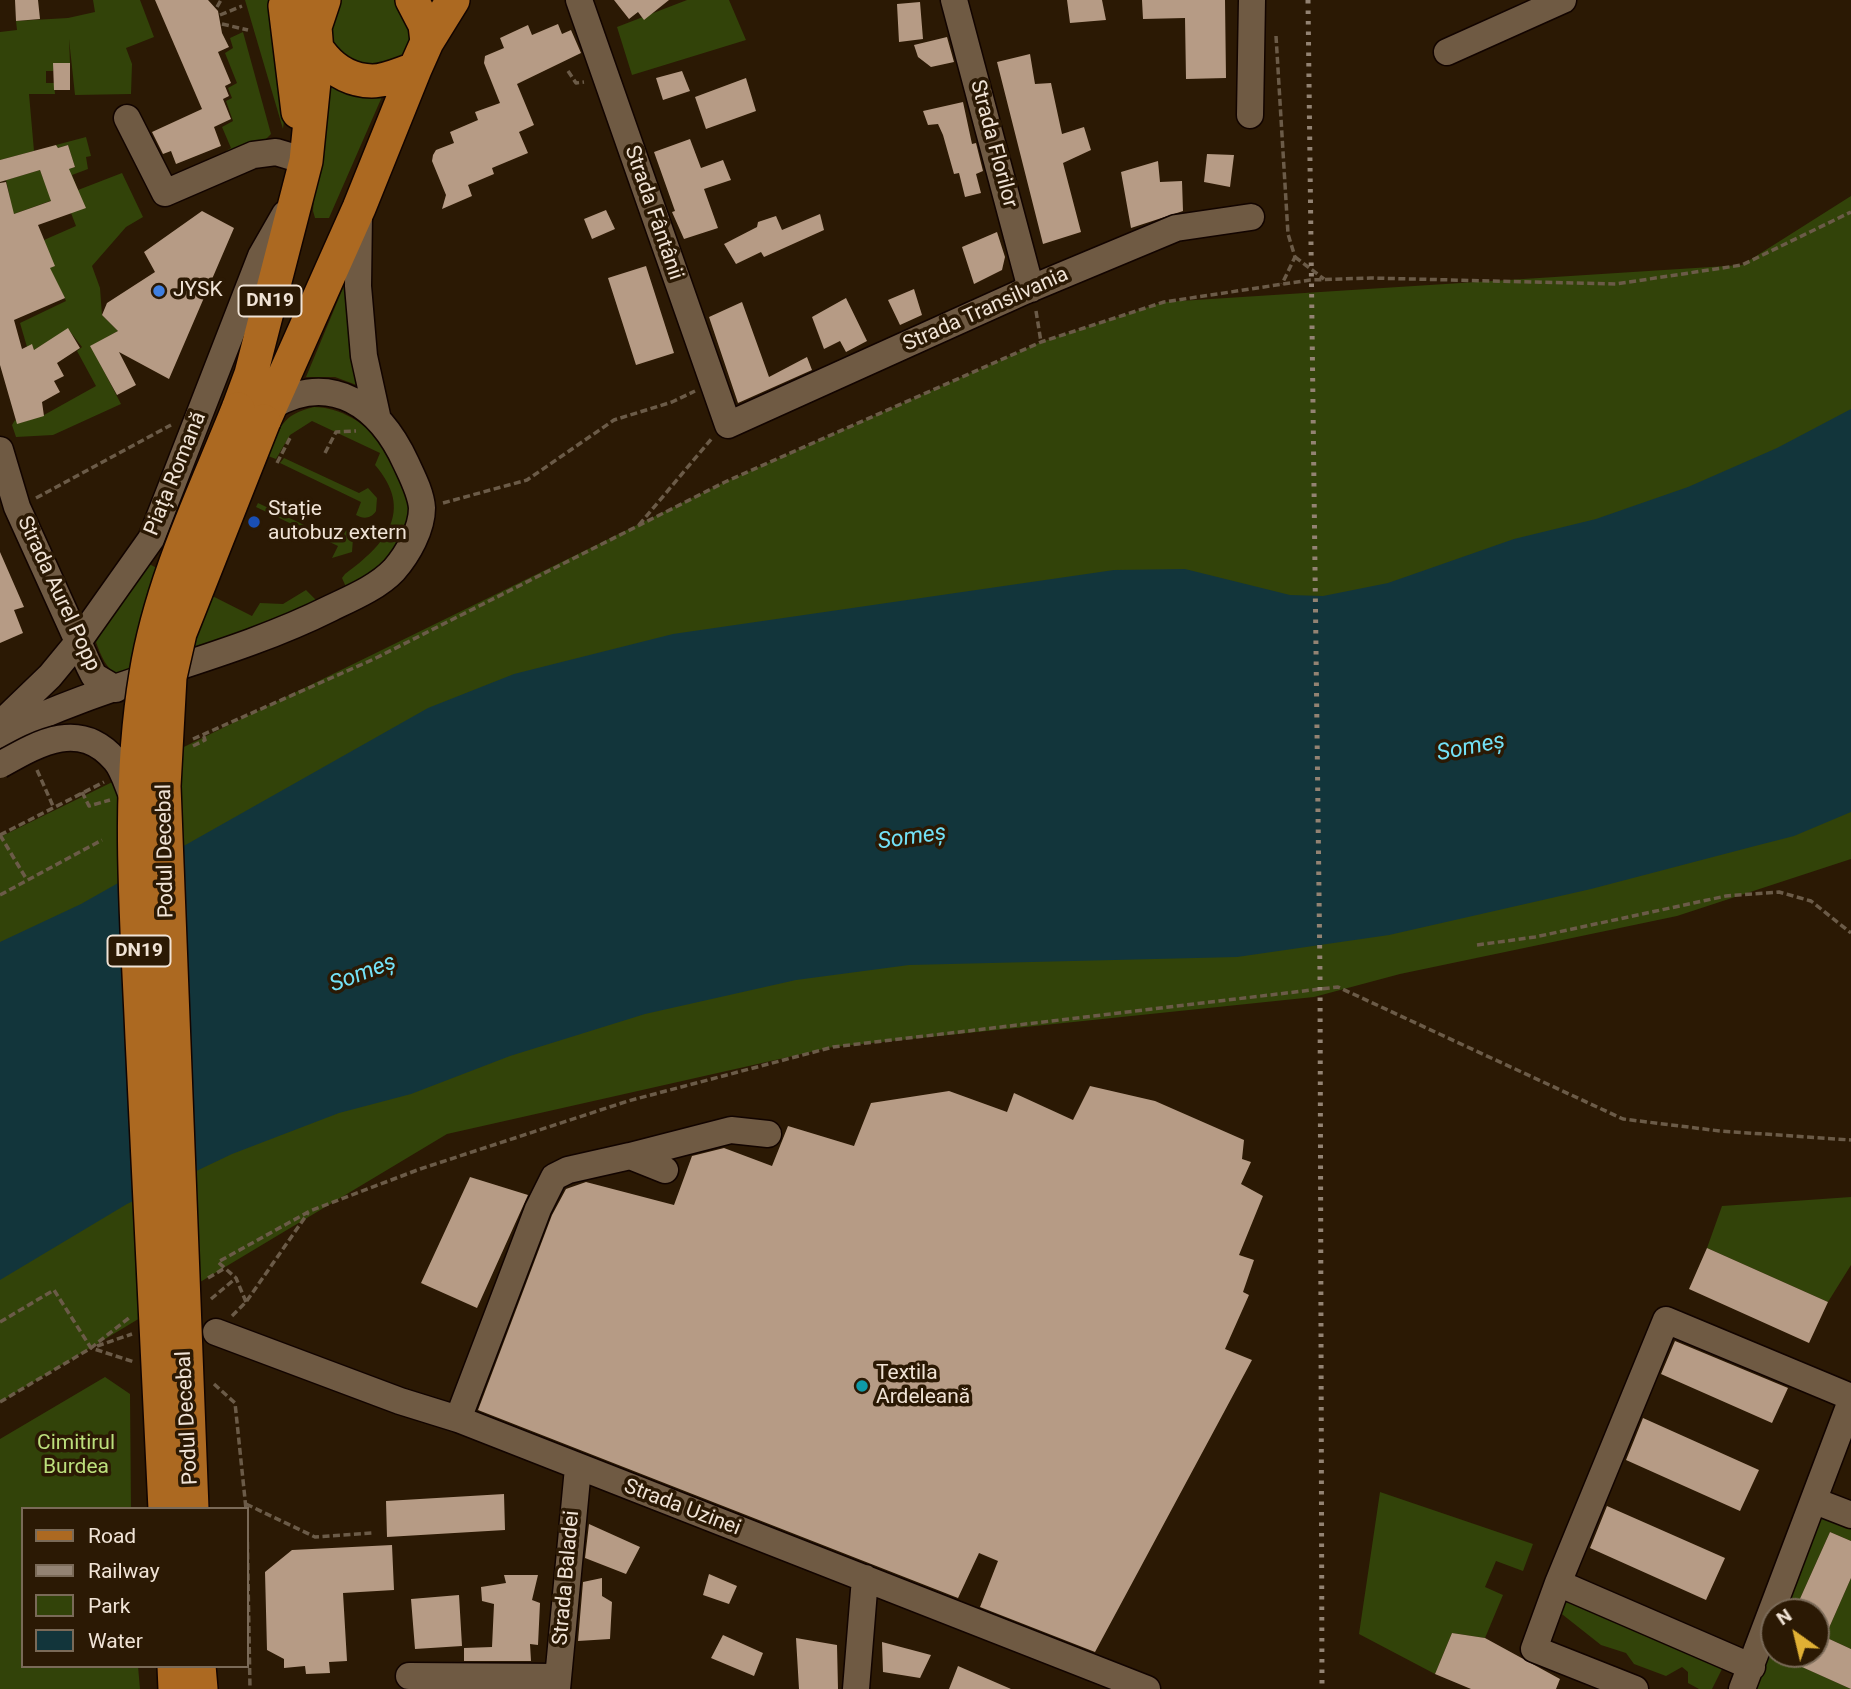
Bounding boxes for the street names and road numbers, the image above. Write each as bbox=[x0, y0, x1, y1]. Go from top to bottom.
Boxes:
street label: Strada Florilor bbox=[964, 77, 1022, 211]
street label: Strada Fântânii bbox=[618, 143, 688, 283]
street label: Strada Transilvania bbox=[900, 262, 1072, 358]
road number: DN19 bbox=[238, 286, 302, 316]
street label: Piața Romană bbox=[140, 409, 212, 539]
street label: Strada Aurel Popp bbox=[11, 512, 105, 676]
street label: Podul Decebal bbox=[152, 784, 180, 918]
road number: DN19 bbox=[108, 936, 170, 967]
street label: Podul Decebal bbox=[172, 1350, 204, 1486]
street label: Strada Uzinei bbox=[620, 1474, 744, 1542]
street label: Strada Baladei bbox=[549, 1510, 585, 1646]

